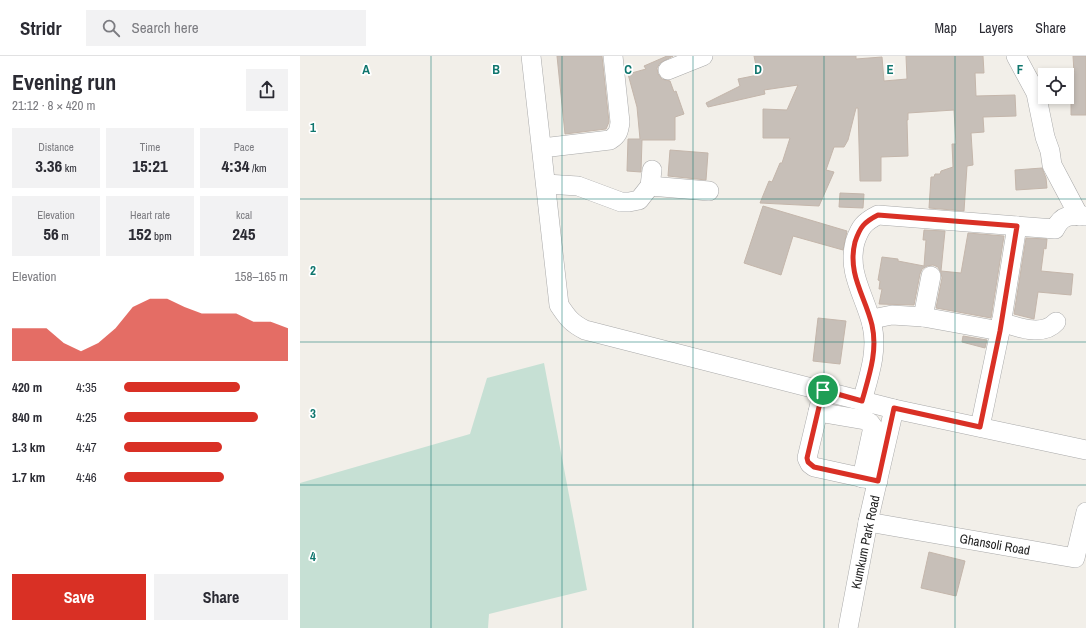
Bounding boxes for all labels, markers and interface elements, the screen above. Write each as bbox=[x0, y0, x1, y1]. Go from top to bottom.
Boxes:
search box bbox=[86, 10, 366, 46]
text: Stridr bbox=[20, 15, 62, 41]
icon: search bbox=[100, 17, 122, 39]
text: Search here bbox=[132, 17, 199, 38]
text: Map bbox=[935, 19, 957, 37]
text: Layers bbox=[979, 19, 1013, 37]
text: Share bbox=[1035, 19, 1066, 37]
text: A bbox=[362, 61, 370, 78]
text: B bbox=[492, 61, 500, 78]
text: C bbox=[624, 61, 632, 78]
text: D bbox=[754, 61, 762, 78]
text: E bbox=[886, 61, 894, 78]
text: F bbox=[1017, 61, 1024, 78]
text: Evening run bbox=[12, 67, 116, 97]
map controls bbox=[1038, 68, 1074, 104]
button: locate bbox=[1038, 68, 1074, 104]
button: share bbox=[246, 69, 288, 111]
text: 21:12 · 8 × 420 m bbox=[12, 97, 95, 114]
text: 1 bbox=[310, 119, 316, 136]
text: Distance bbox=[38, 140, 74, 154]
text: Time bbox=[140, 140, 160, 154]
text: Pace bbox=[234, 140, 254, 154]
text: 3.36 bbox=[35, 154, 62, 177]
text: 15:21 bbox=[132, 154, 168, 177]
text: 4:34 bbox=[222, 154, 249, 177]
text: km bbox=[62, 161, 77, 175]
text: /km bbox=[249, 161, 266, 175]
text: Elevation bbox=[37, 208, 75, 222]
text: Heart rate bbox=[130, 208, 170, 222]
text: kcal bbox=[236, 208, 252, 222]
text: 56 bbox=[43, 222, 59, 245]
text: 152 bbox=[128, 222, 152, 245]
text: 245 bbox=[232, 222, 256, 245]
text: m bbox=[59, 229, 69, 243]
text: bpm bbox=[152, 229, 172, 243]
text: 2 bbox=[310, 262, 316, 279]
text: Elevation bbox=[12, 268, 56, 285]
text: 158–165 m bbox=[235, 268, 288, 285]
pin bbox=[806, 373, 840, 407]
text: 420 m bbox=[12, 379, 42, 396]
text: 4:35 bbox=[76, 379, 97, 396]
icon: arrive bbox=[812, 379, 834, 401]
text: 3 bbox=[310, 405, 316, 422]
text: 840 m bbox=[12, 409, 42, 426]
text: 4:25 bbox=[76, 409, 97, 426]
text: 1.3 km bbox=[12, 439, 45, 456]
text: 4:47 bbox=[76, 439, 97, 456]
text: 1.7 km bbox=[12, 469, 45, 486]
text: 4:46 bbox=[76, 469, 97, 486]
street label: Kumkum Park Road bbox=[847, 494, 884, 591]
street label: Ghansoli Road bbox=[958, 530, 1031, 559]
text: 4 bbox=[310, 548, 316, 565]
button: Save bbox=[12, 574, 146, 620]
button: Share bbox=[154, 574, 288, 620]

